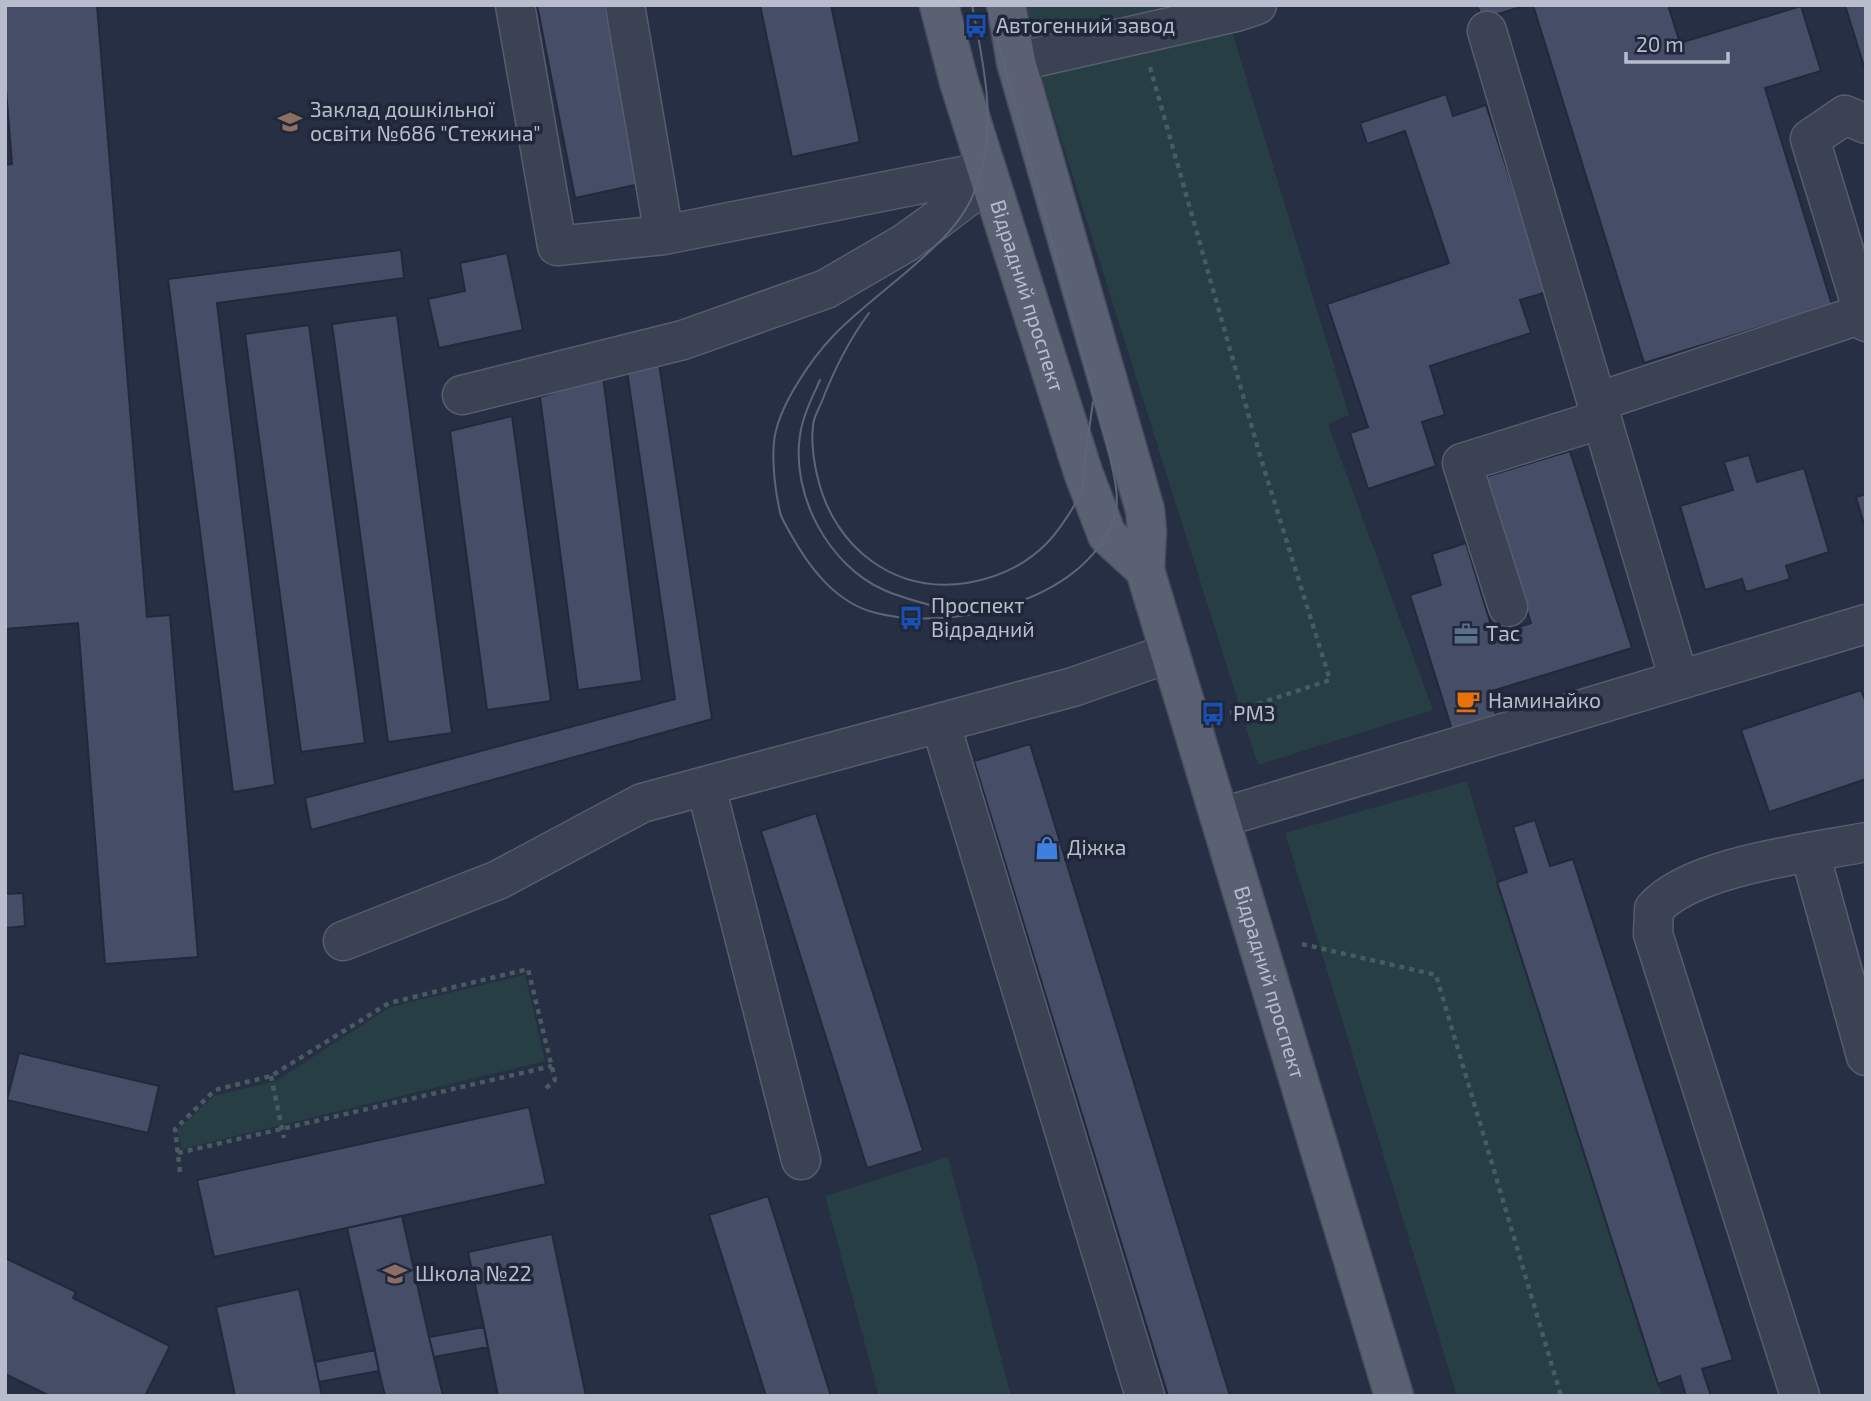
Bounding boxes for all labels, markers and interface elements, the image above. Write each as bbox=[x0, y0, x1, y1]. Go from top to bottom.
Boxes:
bus stop icon: Автогенний завод bbox=[962, 12, 990, 40]
place label: Автогенний завод bbox=[996, 12, 1175, 37]
scale bar bbox=[1626, 21, 1728, 65]
text: 20 m bbox=[1636, 31, 1684, 56]
place label: Заклад дошкільної освіти №686 "Стежина" bbox=[310, 96, 541, 145]
school or university icon: Заклад дошкільної освіти №686 "Стежина" bbox=[276, 108, 304, 136]
street label: Відрадний проспект bbox=[986, 196, 1071, 395]
place label: Проспект Відрадний bbox=[931, 592, 1035, 641]
bus stop icon: Проспект Відрадний bbox=[897, 604, 925, 632]
office icon: Тас bbox=[1452, 620, 1480, 648]
place label: Тас bbox=[1486, 620, 1520, 645]
cafe icon: Наминайко bbox=[1454, 687, 1482, 715]
place label: Наминайко bbox=[1488, 687, 1601, 712]
bus stop icon: РМЗ bbox=[1199, 700, 1227, 728]
place label: РМЗ bbox=[1233, 700, 1275, 725]
shop icon: Діжка bbox=[1033, 834, 1061, 862]
place label: Діжка bbox=[1067, 834, 1126, 859]
street label: Відрадний проспект bbox=[1230, 883, 1312, 1081]
school or university icon: Школа №22 bbox=[381, 1260, 409, 1288]
place label: Школа №22 bbox=[415, 1260, 532, 1285]

